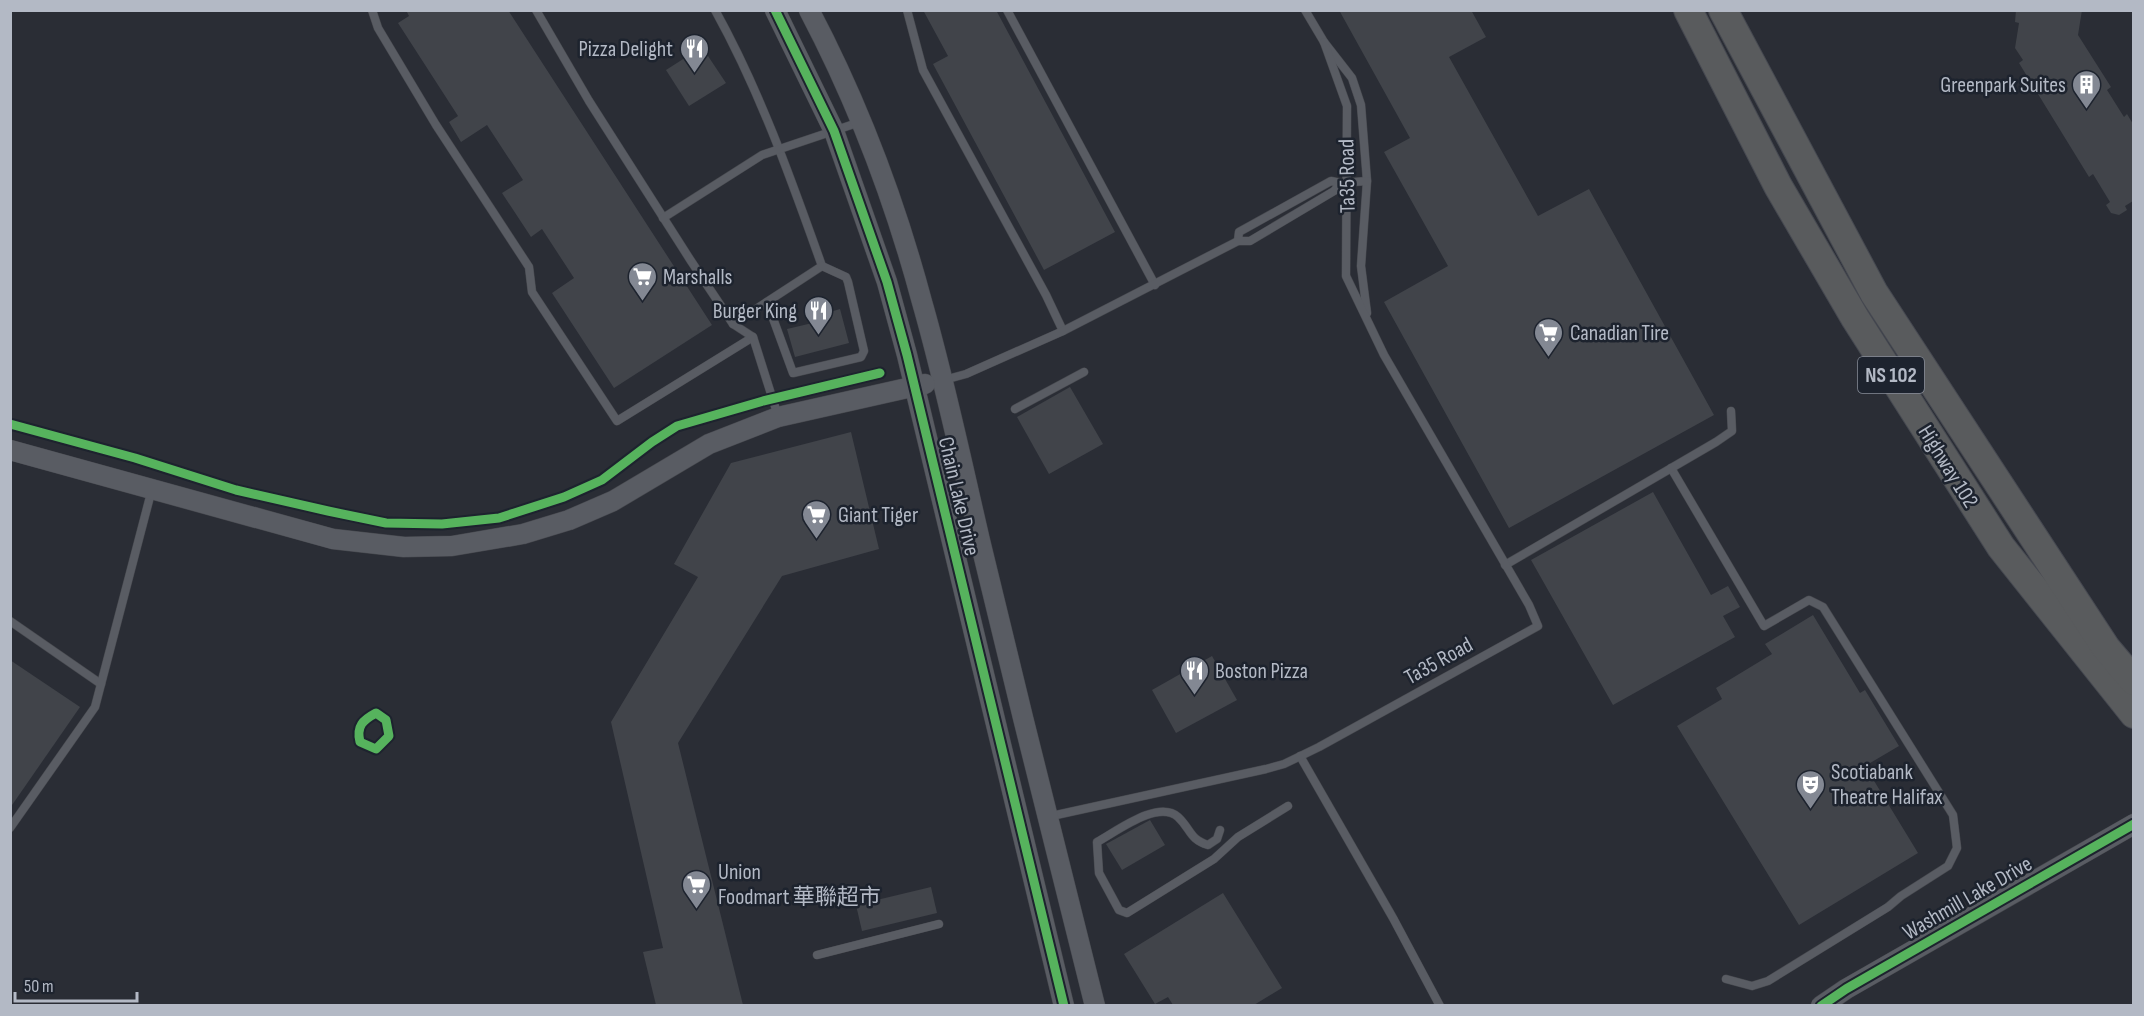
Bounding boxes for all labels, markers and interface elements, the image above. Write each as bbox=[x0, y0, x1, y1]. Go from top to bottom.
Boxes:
restaurant icon: Pizza Delight bbox=[678, 32, 710, 74]
place label: Pizza Delight bbox=[578, 36, 673, 63]
building icon: Greenpark Suites bbox=[2071, 68, 2103, 110]
place label: Greenpark Suites bbox=[1940, 72, 2066, 99]
street label: Ta35 Road bbox=[1333, 139, 1362, 213]
supermarket icon: Marshalls bbox=[626, 260, 658, 302]
place label: Marshalls bbox=[663, 264, 732, 291]
restaurant icon: Burger King bbox=[802, 294, 834, 336]
place label: Burger King bbox=[713, 298, 797, 325]
supermarket icon: Canadian Tire bbox=[1533, 316, 1565, 358]
place label: Canadian Tire bbox=[1570, 320, 1669, 347]
road number: NS 102 bbox=[1858, 357, 1924, 393]
street label: Highway 102 bbox=[1912, 420, 1984, 513]
street label: Chain Lake Drive bbox=[932, 434, 985, 558]
supermarket icon: Giant Tiger bbox=[801, 498, 833, 540]
place label: Giant Tiger bbox=[838, 502, 918, 529]
street label: Ta35 Road bbox=[1400, 632, 1478, 691]
restaurant icon: Boston Pizza bbox=[1178, 654, 1210, 696]
place label: Boston Pizza bbox=[1215, 658, 1308, 685]
place label: Scotiabank Theatre Halifax bbox=[1831, 759, 1943, 811]
theatre icon: Scotiabank Theatre Halifax bbox=[1794, 768, 1826, 810]
street label: Washmill Lake Drive bbox=[1898, 850, 2037, 946]
place label: Union Foodmart 華聯超市 bbox=[718, 859, 881, 911]
supermarket icon: Union Foodmart 華聯超市 bbox=[681, 868, 713, 910]
scale bar bbox=[15, 965, 136, 1003]
text: 50 m bbox=[24, 976, 54, 997]

